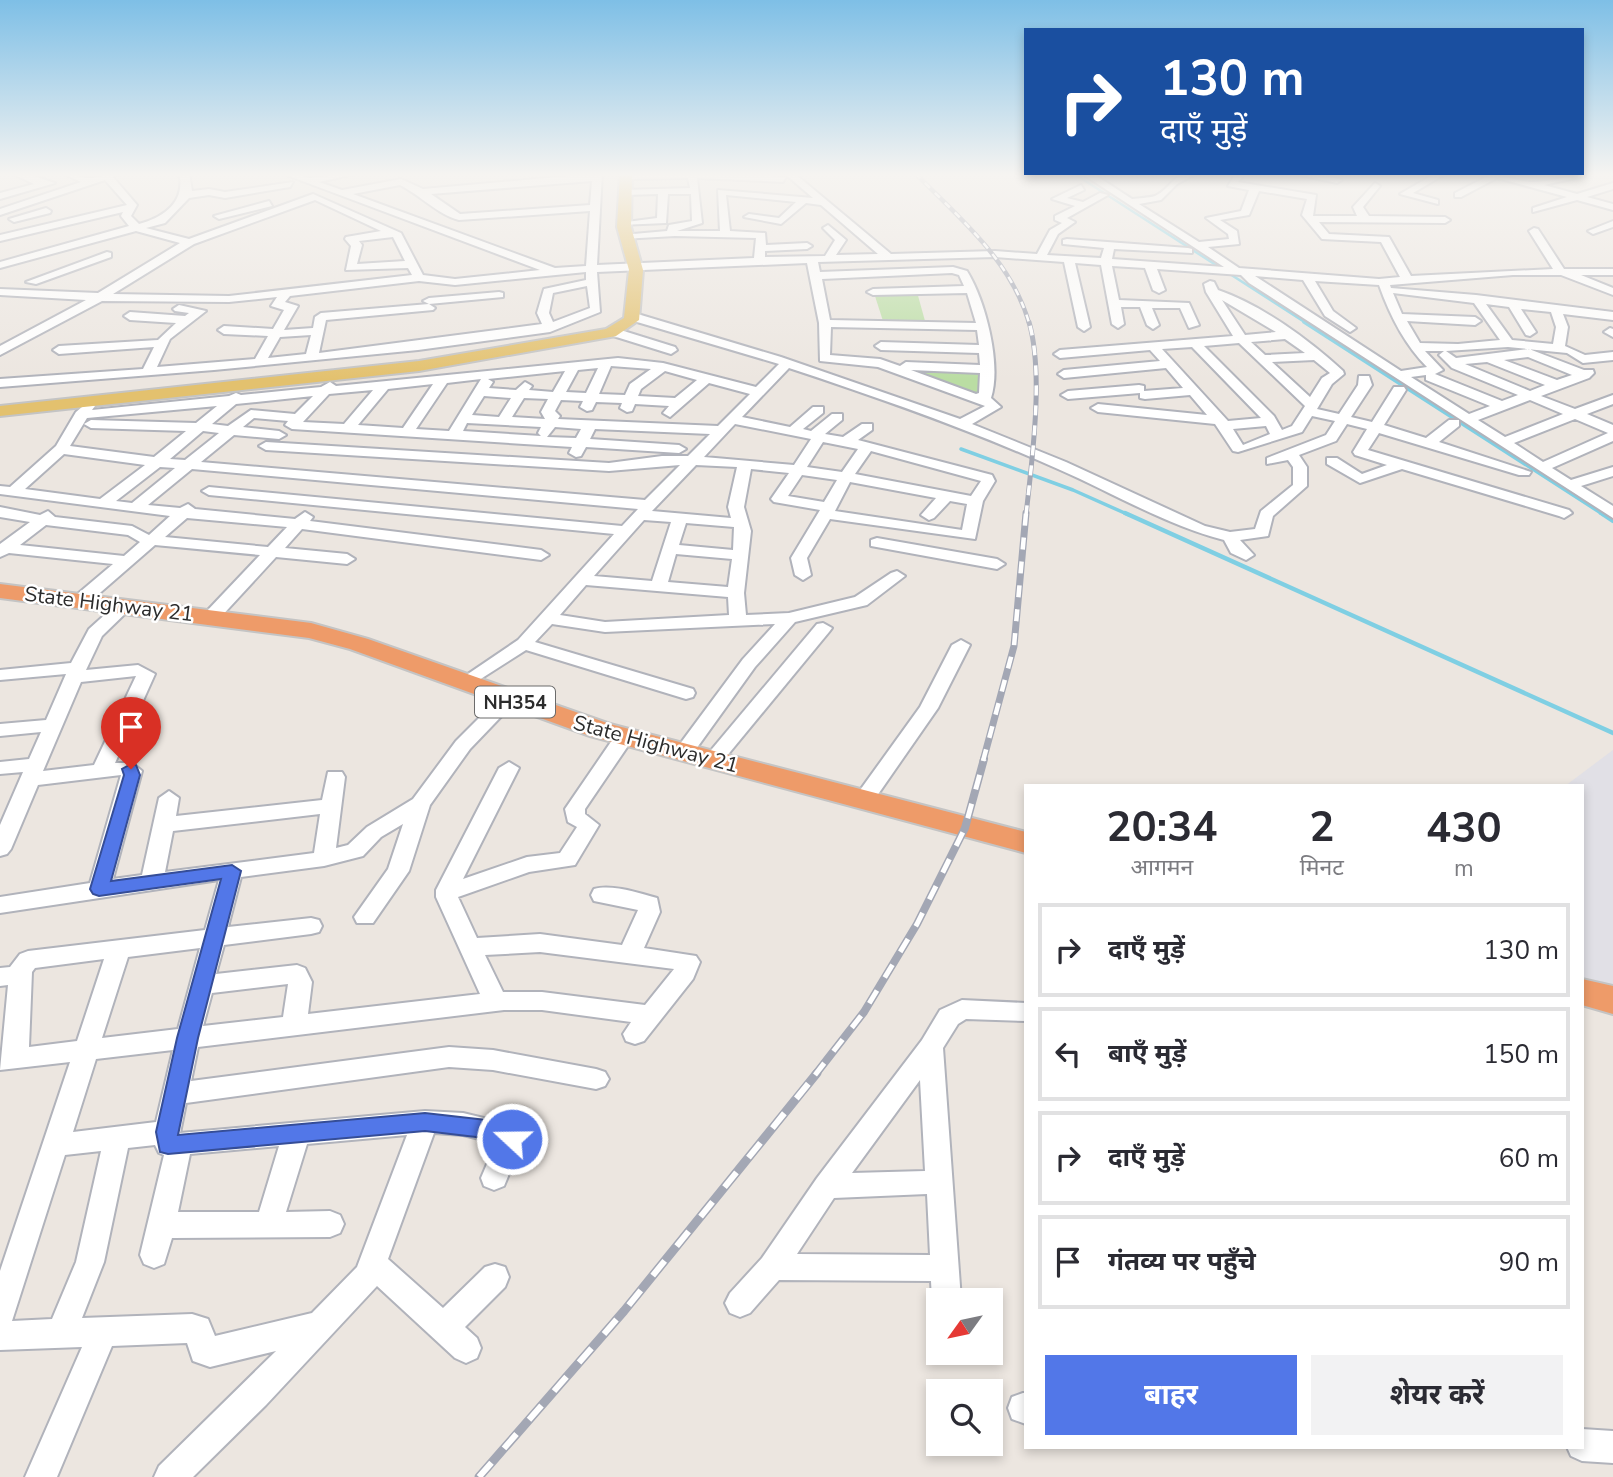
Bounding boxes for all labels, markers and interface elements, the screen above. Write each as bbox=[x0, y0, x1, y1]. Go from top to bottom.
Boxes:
text: 130 m bbox=[1160, 45, 1304, 112]
icon: right bbox=[1045, 56, 1136, 147]
text: दाएँ मुड़ें bbox=[1160, 109, 1247, 152]
street label: State Highway 21 bbox=[23, 580, 195, 628]
road number: NH354 bbox=[475, 687, 555, 718]
pin bbox=[101, 697, 161, 769]
icon: arrive bbox=[112, 708, 150, 746]
street label: State Highway 21 bbox=[570, 708, 742, 780]
text: 20:34 bbox=[1106, 799, 1217, 856]
text: 2 bbox=[1309, 799, 1334, 856]
text: 430 bbox=[1426, 800, 1502, 857]
text: आगमन bbox=[1130, 852, 1193, 883]
text: मिनट bbox=[1300, 852, 1344, 883]
text: m bbox=[1454, 853, 1474, 884]
icon: right bbox=[1049, 931, 1087, 969]
text: दाएँ मुड़ें bbox=[1108, 932, 1185, 967]
text: 130 m bbox=[1483, 933, 1559, 968]
icon: left bbox=[1049, 1035, 1087, 1073]
text: बाएँ मुड़ें bbox=[1108, 1036, 1186, 1071]
text: 150 m bbox=[1483, 1037, 1559, 1072]
position arrow bbox=[475, 1102, 549, 1176]
icon: right bbox=[1049, 1139, 1087, 1177]
text: दाएँ मुड़ें bbox=[1108, 1140, 1185, 1175]
text: 60 m bbox=[1499, 1141, 1559, 1176]
icon: arrive bbox=[1049, 1243, 1087, 1281]
text: गंतव्य पर पहुँचे bbox=[1108, 1244, 1256, 1279]
text: 90 m bbox=[1499, 1245, 1559, 1280]
north arrow bbox=[926, 1288, 1003, 1365]
map controls bbox=[926, 1288, 1003, 1456]
button: बाहर bbox=[1045, 1355, 1297, 1435]
button: शेयर करें bbox=[1311, 1355, 1563, 1435]
button: search bbox=[926, 1379, 1003, 1456]

